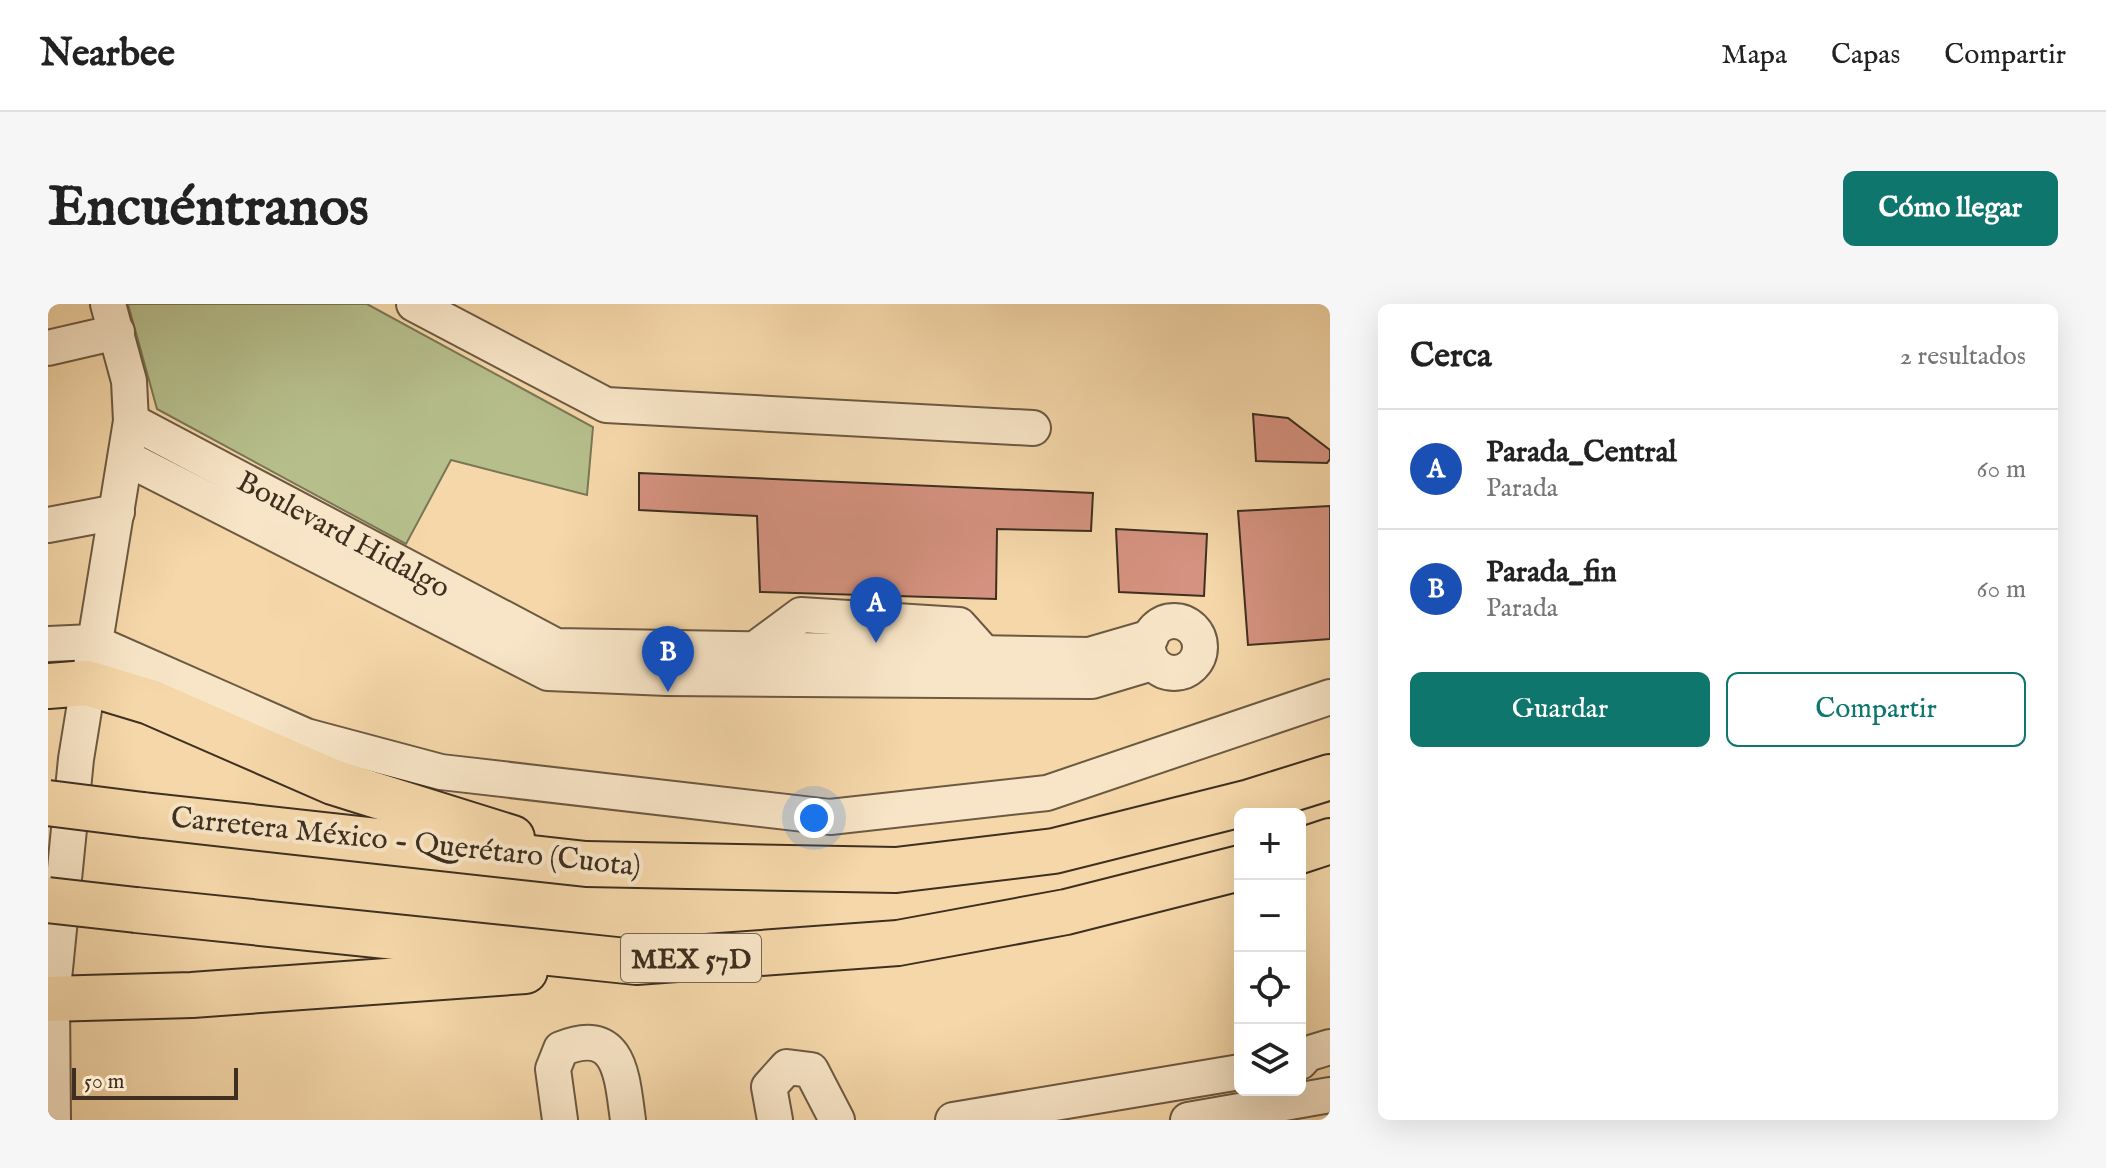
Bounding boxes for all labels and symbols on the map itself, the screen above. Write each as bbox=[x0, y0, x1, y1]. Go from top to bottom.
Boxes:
street label: Boulevard Hidalgo bbox=[230, 464, 456, 608]
pin: A bbox=[850, 577, 902, 643]
pin: B bbox=[642, 626, 694, 692]
your location bbox=[794, 798, 834, 838]
street label: Carretera México - Querétaro (Cuota) bbox=[169, 799, 643, 887]
road number: MEX 57D bbox=[621, 934, 761, 982]
scale bar bbox=[72, 1064, 238, 1100]

